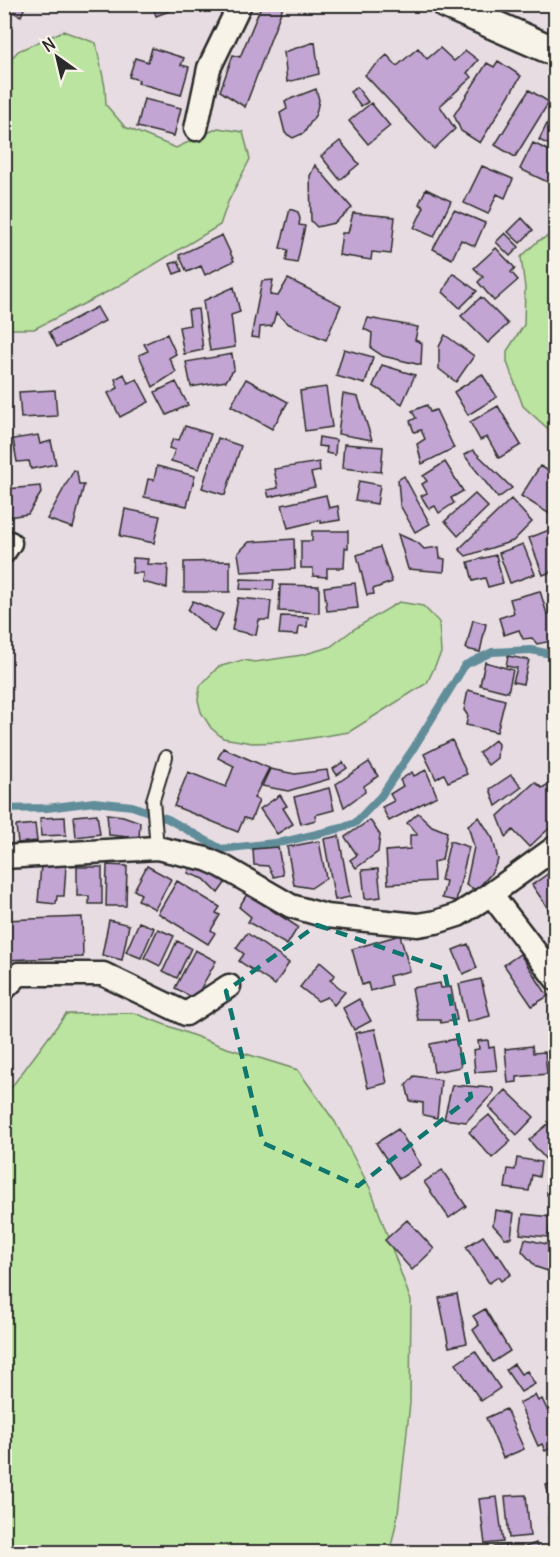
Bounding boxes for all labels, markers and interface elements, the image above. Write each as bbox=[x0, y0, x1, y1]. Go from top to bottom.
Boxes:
north arrow bbox=[27, 27, 87, 87]
text: N bbox=[38, 33, 59, 56]

